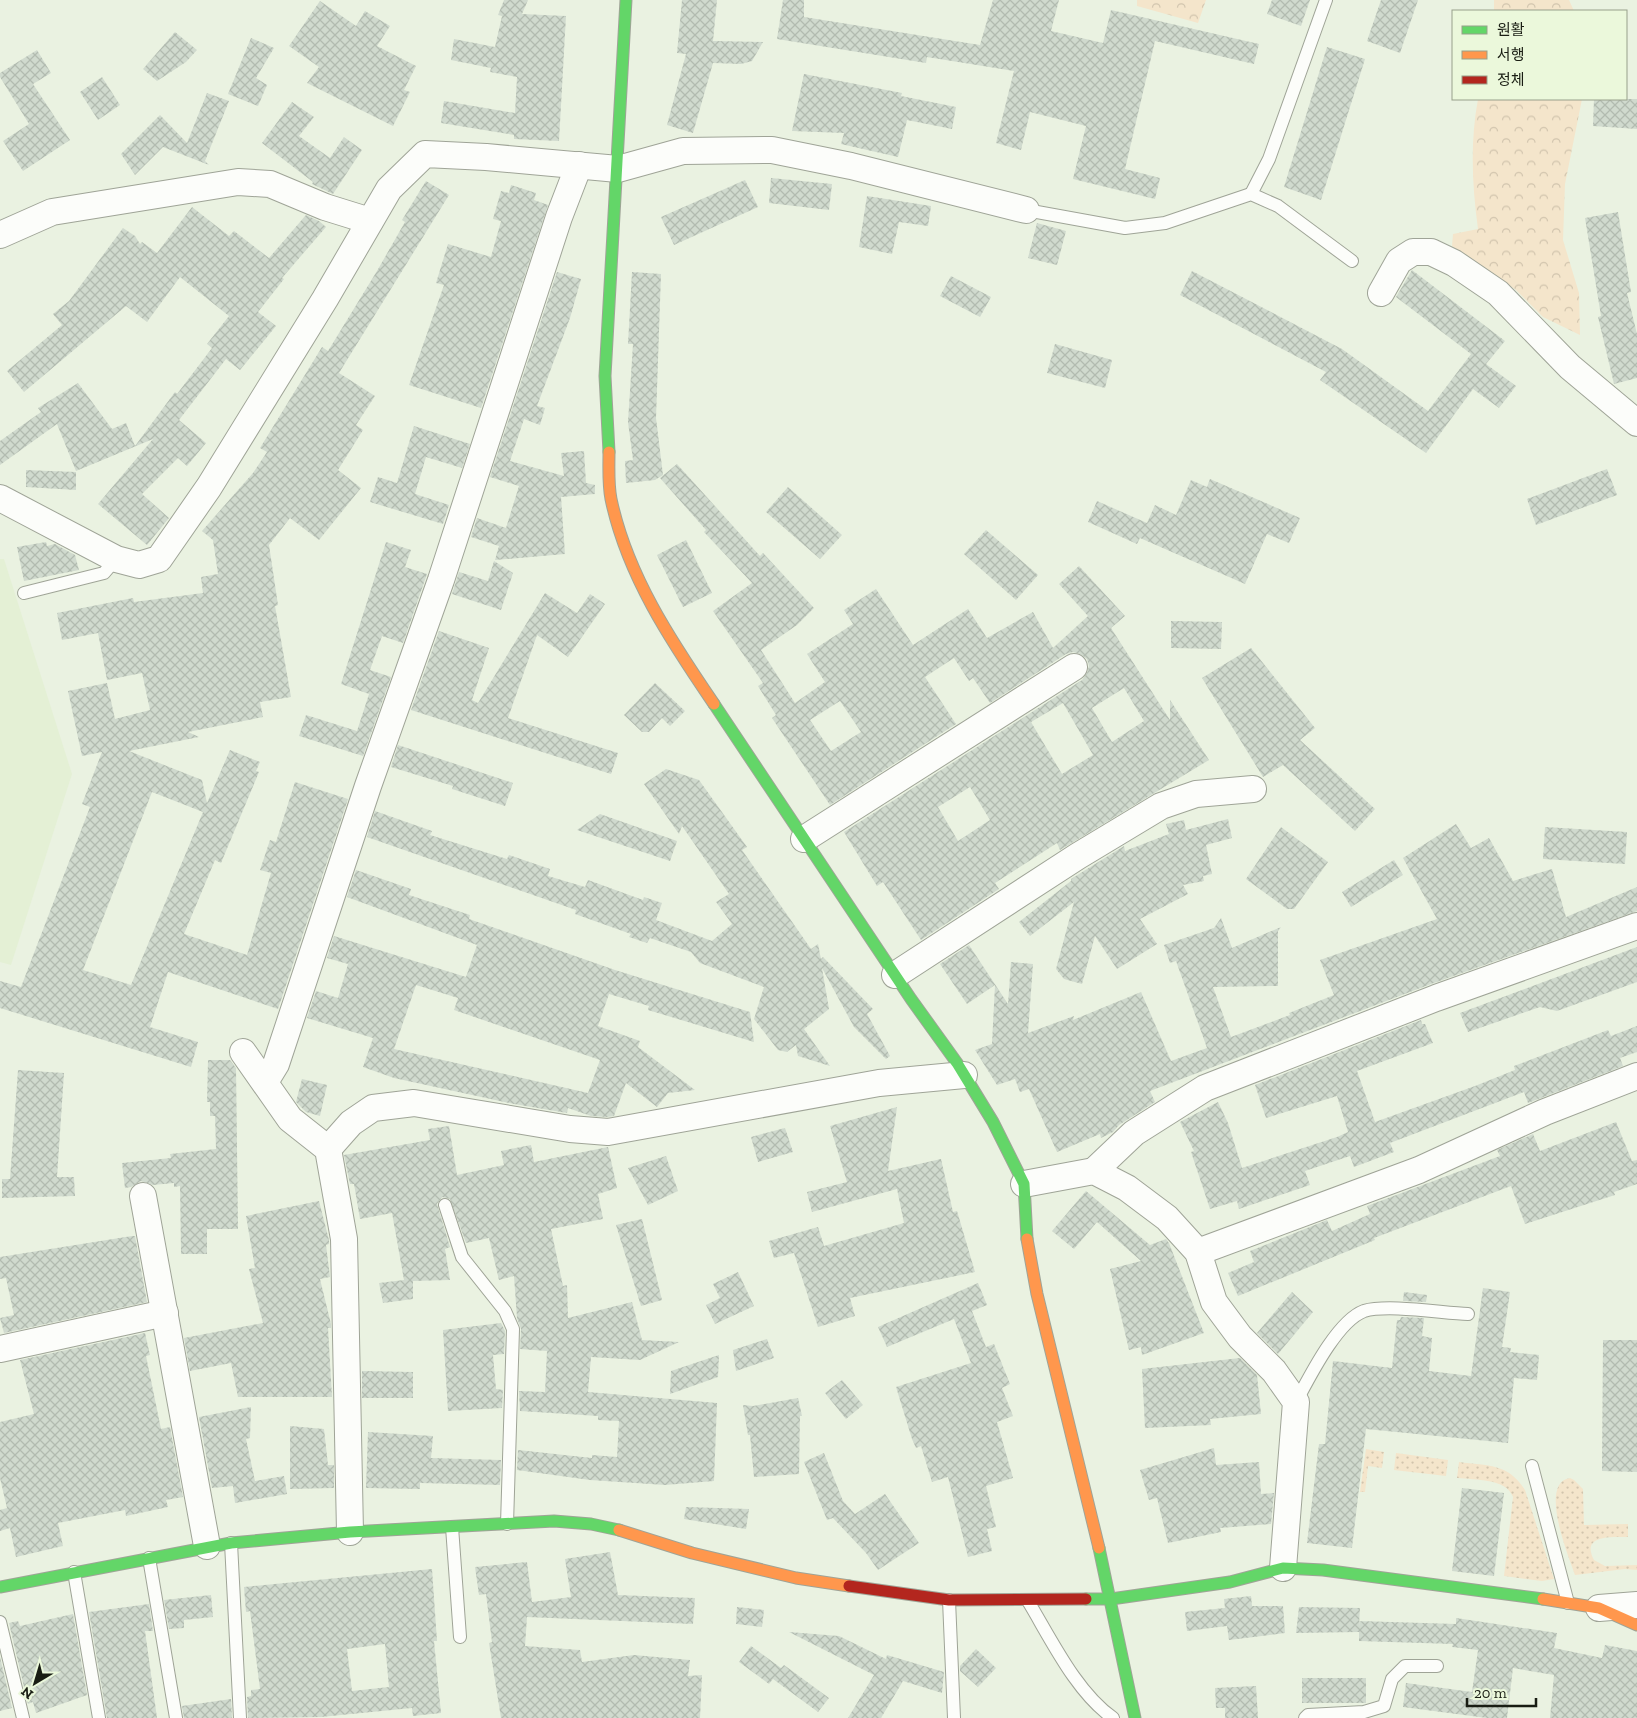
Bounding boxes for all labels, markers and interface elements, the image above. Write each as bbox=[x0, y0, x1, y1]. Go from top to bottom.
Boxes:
legend bbox=[1452, 10, 1627, 100]
text: 원활 bbox=[1497, 21, 1525, 39]
text: 서행 bbox=[1497, 46, 1525, 64]
text: 정체 bbox=[1497, 71, 1525, 89]
north arrow bbox=[10, 1658, 60, 1708]
scale bar bbox=[1467, 1676, 1536, 1708]
text: N bbox=[18, 1683, 37, 1703]
text: 20 m bbox=[1474, 1684, 1507, 1702]

